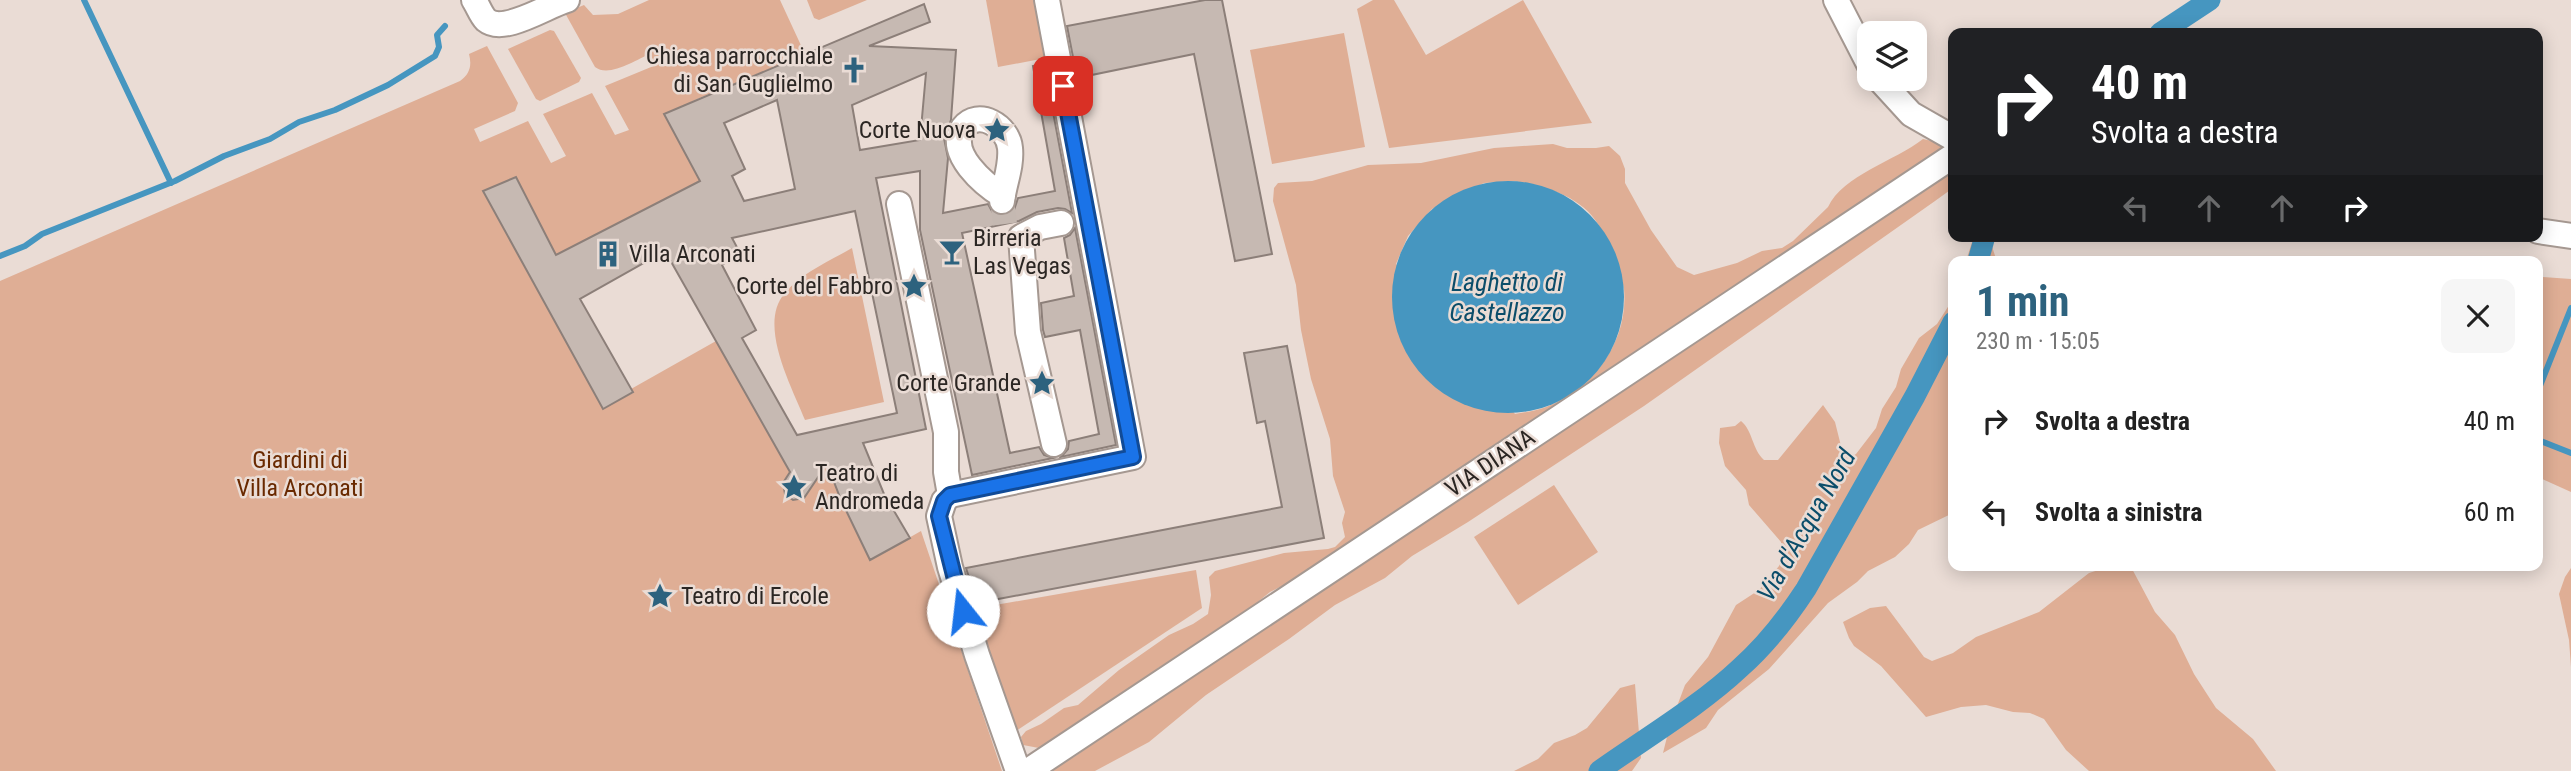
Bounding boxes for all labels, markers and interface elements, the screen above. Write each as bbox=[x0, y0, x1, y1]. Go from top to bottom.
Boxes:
map controls bbox=[1857, 21, 1927, 91]
button: layers bbox=[1857, 21, 1927, 91]
place label: Chiesa parrocchiale di San Guglielmo bbox=[646, 42, 833, 98]
text: 40 m bbox=[2091, 54, 2188, 111]
church icon: Chiesa parrocchiale di San Guglielmo bbox=[839, 55, 869, 85]
pin bbox=[1033, 56, 1093, 116]
icon: right bbox=[1976, 56, 2067, 147]
icon: arrive bbox=[1044, 67, 1082, 105]
text: Svolta a destra bbox=[2091, 113, 2279, 151]
place icon: Corte Nuova bbox=[982, 115, 1012, 145]
place label: Corte Nuova bbox=[859, 116, 976, 144]
icon: left bbox=[2117, 189, 2155, 227]
icon: ahead bbox=[2190, 189, 2228, 227]
icon: ahead bbox=[2263, 189, 2301, 227]
icon: right bbox=[2336, 189, 2374, 227]
place label: Birreria Las Vegas bbox=[973, 224, 1071, 280]
bar icon: Birreria Las Vegas bbox=[937, 237, 967, 267]
building icon: Villa Arconati bbox=[593, 239, 623, 269]
place label: Villa Arconati bbox=[629, 240, 756, 268]
water label: Laghetto di Castellazzo bbox=[1449, 267, 1565, 327]
place icon: Corte del Fabbro bbox=[899, 271, 929, 301]
place label: Corte del Fabbro bbox=[736, 272, 893, 300]
text: 1 min bbox=[1976, 277, 2069, 326]
button: close bbox=[2441, 279, 2515, 353]
text: 230 m · 15:05 bbox=[1976, 328, 2100, 355]
place icon: Corte Grande bbox=[1027, 368, 1057, 398]
place label: Corte Grande bbox=[896, 369, 1021, 397]
icon: right bbox=[1976, 402, 2014, 440]
text: Svolta a destra bbox=[2035, 406, 2190, 436]
text: 40 m bbox=[2464, 406, 2515, 436]
street label: VIA DIANA bbox=[1440, 423, 1540, 503]
water label: Via d'Acqua Nord bbox=[1750, 443, 1862, 606]
park label: Giardini di Villa Arconati bbox=[237, 446, 363, 502]
place label: Teatro di Andromeda bbox=[815, 459, 924, 515]
place icon: Teatro di Andromeda bbox=[779, 472, 809, 502]
icon: left bbox=[1976, 493, 2014, 531]
text: Svolta a sinistra bbox=[2035, 497, 2202, 527]
text: 60 m bbox=[2464, 497, 2515, 527]
position arrow bbox=[926, 574, 1000, 648]
place icon: Teatro di Ercole bbox=[645, 581, 675, 611]
place label: Teatro di Ercole bbox=[681, 582, 829, 610]

